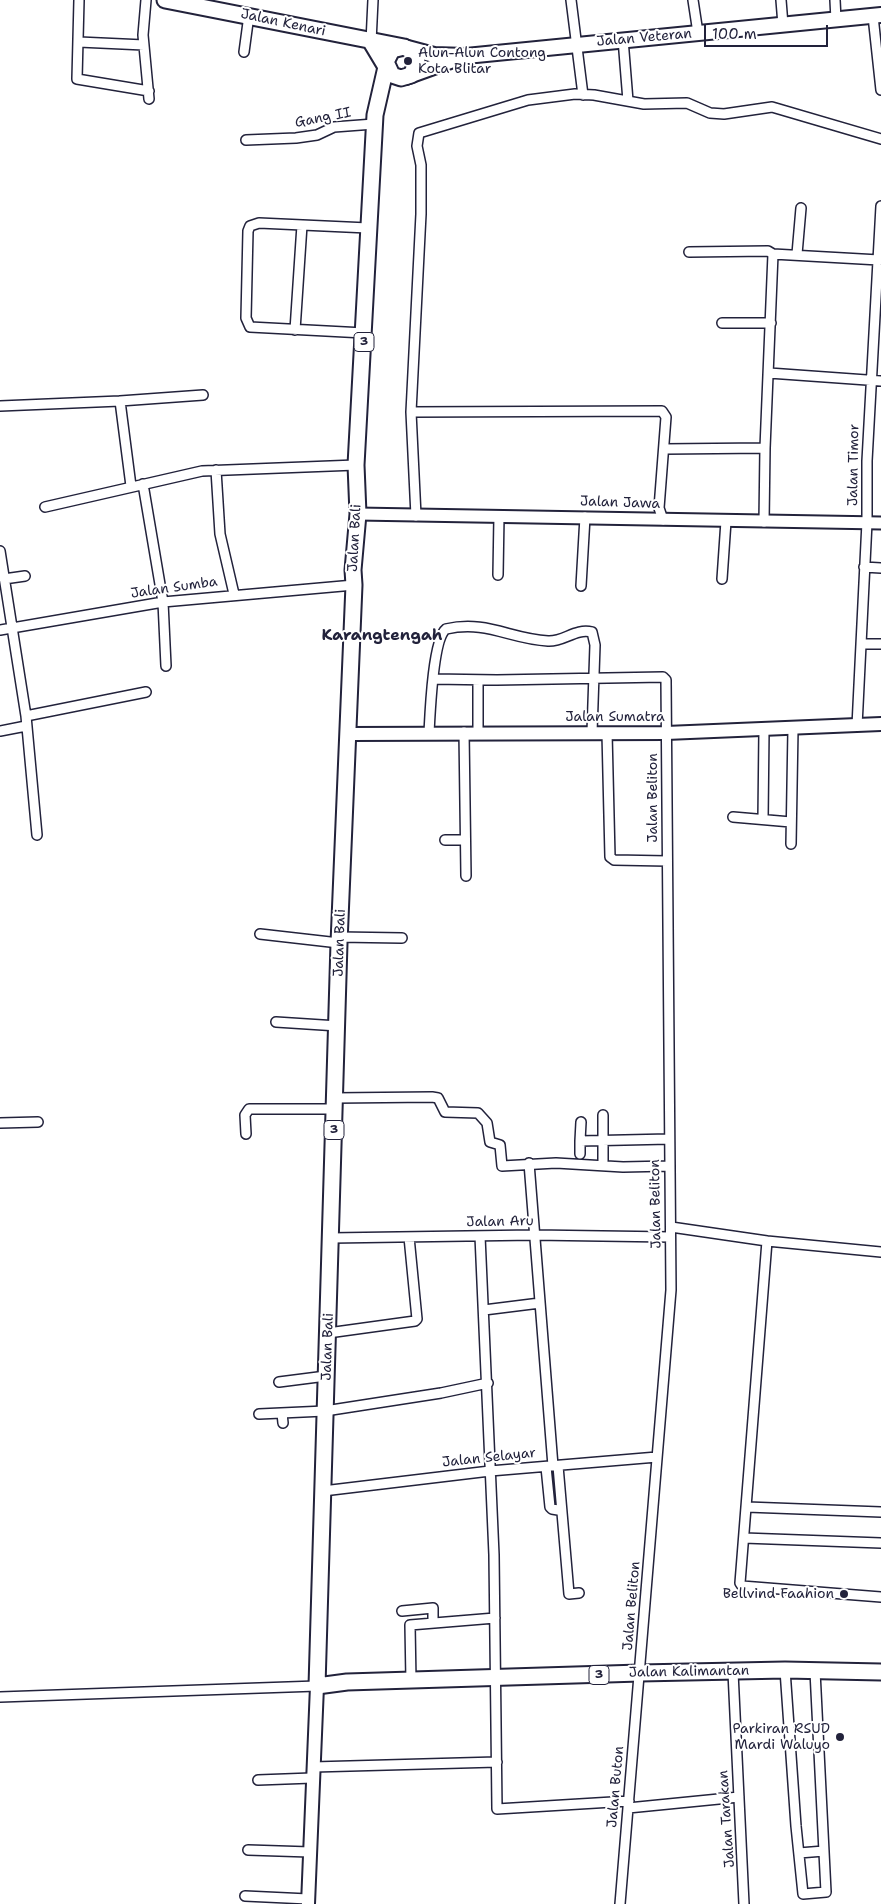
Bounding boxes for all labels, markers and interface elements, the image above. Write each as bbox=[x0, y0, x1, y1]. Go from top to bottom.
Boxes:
street label: Jalan Kenari bbox=[239, 6, 327, 40]
scale bar bbox=[706, 15, 830, 47]
text: 100 m bbox=[712, 24, 757, 44]
street label: Jalan Veteran bbox=[596, 25, 692, 51]
place label: Alun-Alun Contong Kota Blitar bbox=[418, 45, 546, 78]
marker: Alun-Alun Contong Kota Blitar bbox=[402, 55, 414, 67]
street label: Gang II bbox=[294, 104, 352, 132]
road number: 3 bbox=[354, 332, 374, 352]
street label: Jalan Timor bbox=[845, 424, 863, 506]
street label: Jalan Jawa bbox=[580, 493, 660, 513]
street label: Jalan Bali bbox=[345, 504, 365, 572]
street label: Jalan Sumba bbox=[129, 574, 219, 602]
district label: Karangtengah bbox=[321, 626, 443, 646]
street label: Jalan Sumatra bbox=[565, 709, 665, 725]
street label: Jalan Beliton bbox=[645, 753, 661, 843]
street label: Jalan Bali bbox=[330, 909, 350, 977]
road number: 3 bbox=[324, 1120, 344, 1140]
street label: Jalan Beliton bbox=[647, 1159, 665, 1249]
street label: Jalan Aru bbox=[466, 1213, 534, 1231]
street label: Jalan Bali bbox=[318, 1313, 338, 1381]
street label: Jalan Selayar bbox=[441, 1445, 537, 1471]
street label: Jalan Beliton bbox=[620, 1561, 644, 1651]
place label: Bellvind Faahion bbox=[723, 1586, 834, 1602]
marker: Bellvind Faahion bbox=[838, 1588, 850, 1600]
street label: Jalan Kalimantan bbox=[629, 1663, 749, 1681]
road number: 3 bbox=[589, 1666, 609, 1684]
place label: Parkiran RSUD Mardi Waluyo bbox=[733, 1721, 830, 1754]
marker: Parkiran RSUD Mardi Waluyo bbox=[834, 1731, 846, 1743]
street label: Jalan Buton bbox=[604, 1745, 628, 1829]
street label: Jalan Tarakan bbox=[715, 1770, 739, 1868]

